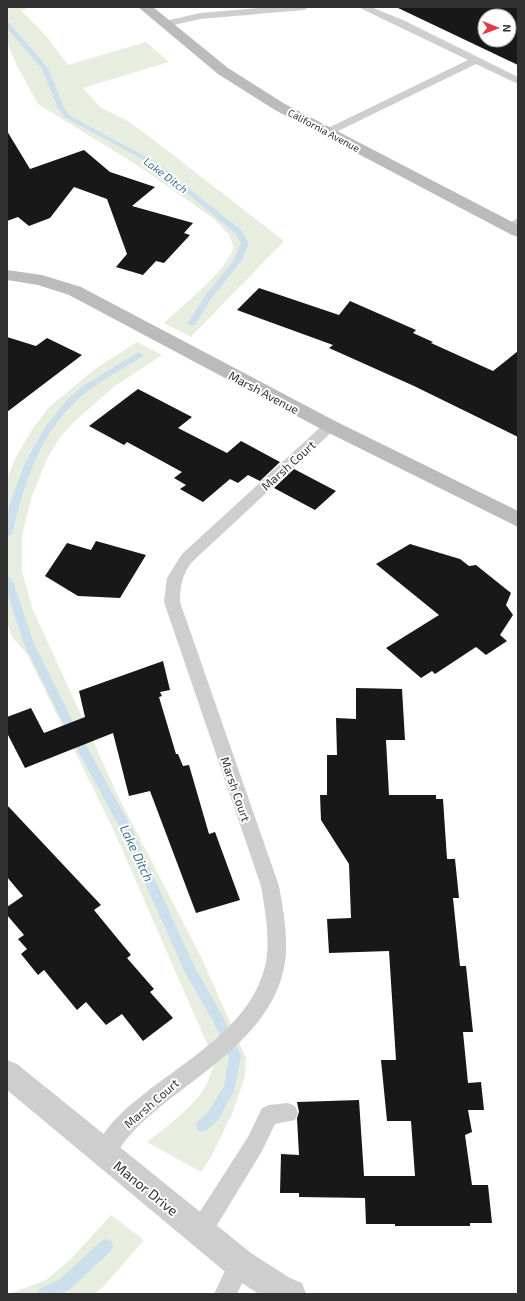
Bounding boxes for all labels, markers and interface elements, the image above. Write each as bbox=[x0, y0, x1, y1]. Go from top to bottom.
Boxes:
north arrow bbox=[477, 8, 517, 48]
text: N bbox=[501, 24, 514, 32]
street label: California Avenue bbox=[286, 106, 362, 154]
water label: Lake Ditch bbox=[141, 154, 191, 196]
street label: Marsh Avenue bbox=[226, 368, 302, 416]
street label: Marsh Court bbox=[258, 437, 318, 493]
street label: Marsh Court bbox=[218, 755, 254, 824]
water label: Lake Ditch bbox=[117, 822, 157, 884]
street label: Marsh Court bbox=[121, 1075, 181, 1130]
street label: Manor Drive bbox=[110, 1157, 182, 1219]

